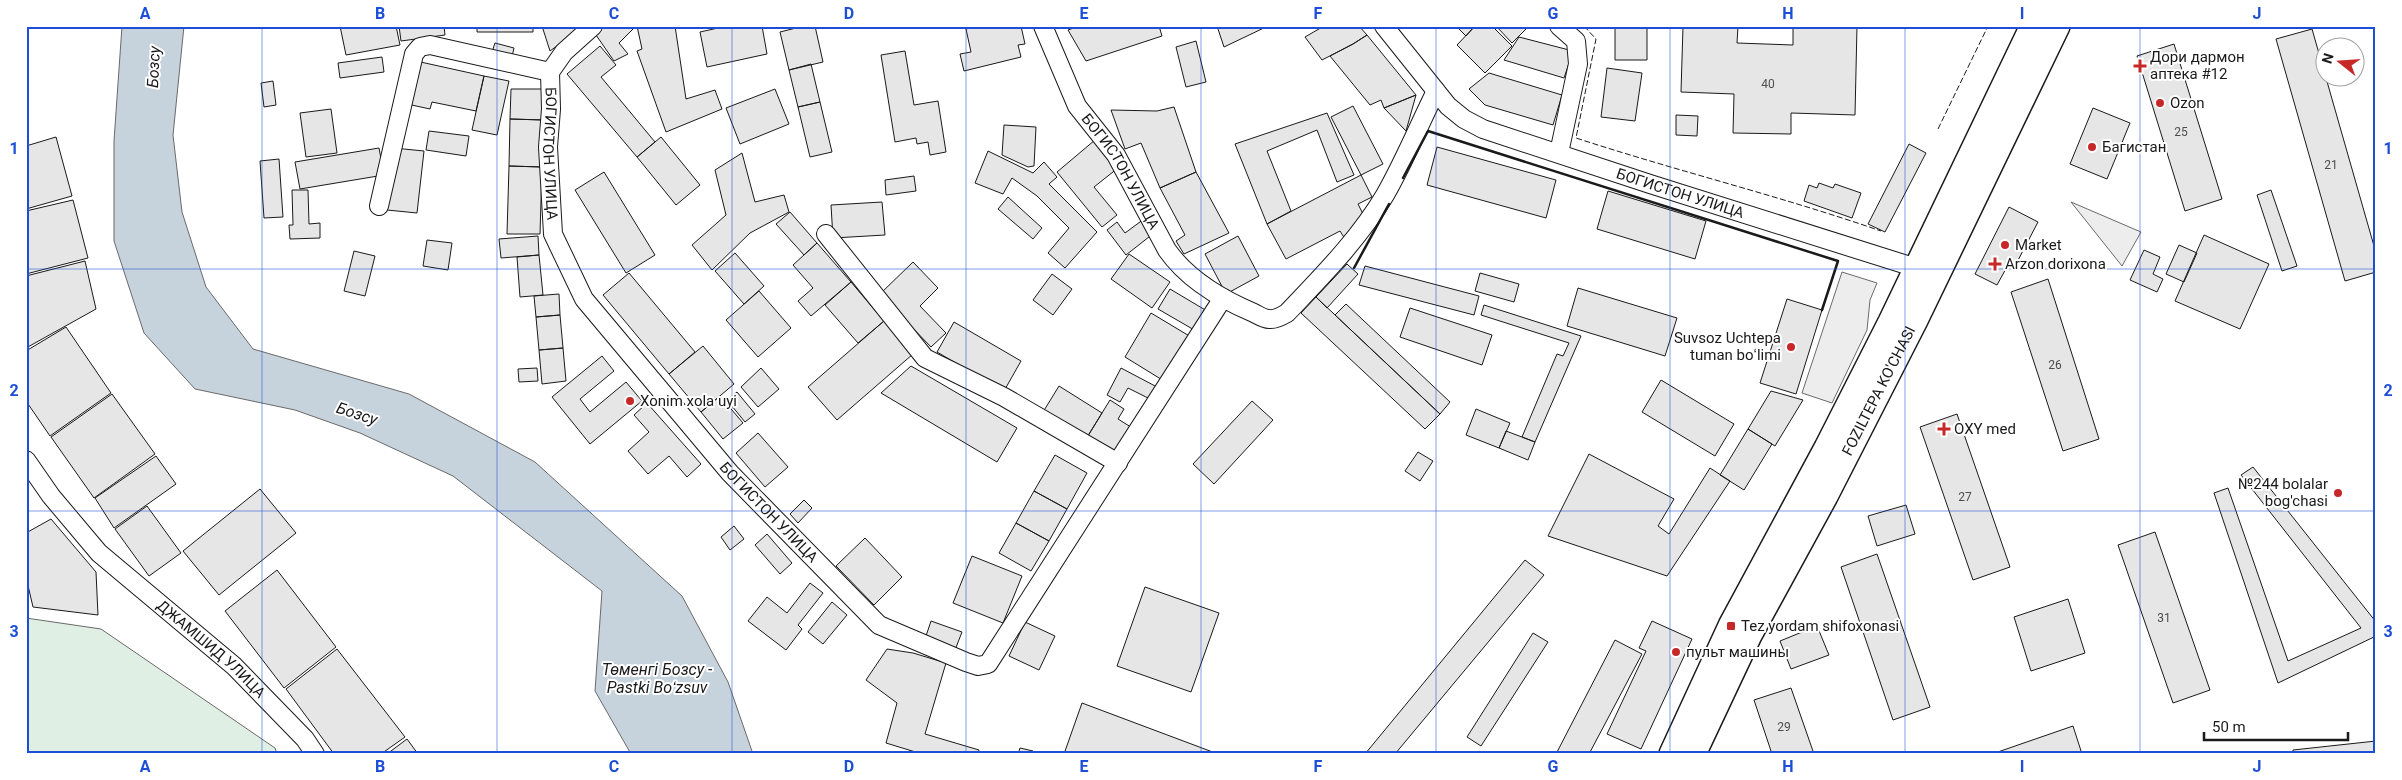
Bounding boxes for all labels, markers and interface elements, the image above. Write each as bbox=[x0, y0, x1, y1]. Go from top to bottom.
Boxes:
text: A bbox=[140, 4, 151, 23]
text: B bbox=[375, 4, 385, 23]
text: C bbox=[609, 4, 619, 23]
text: D bbox=[844, 4, 854, 23]
text: E bbox=[1080, 4, 1089, 23]
text: F bbox=[1314, 4, 1323, 23]
text: G bbox=[1548, 4, 1559, 23]
text: H bbox=[1782, 4, 1794, 23]
text: I bbox=[2020, 4, 2024, 23]
text: J bbox=[2253, 4, 2261, 23]
north arrow bbox=[2314, 38, 2364, 88]
water label: Бозсу bbox=[143, 45, 164, 89]
place label: Дори дармон аптека #12 bbox=[2150, 48, 2245, 83]
text: N bbox=[2318, 51, 2337, 65]
marker: Дори дармон аптека #12 bbox=[2134, 60, 2146, 72]
house number: 40 bbox=[1761, 77, 1775, 91]
street label: БОГИСТОН УЛИЦА bbox=[539, 87, 561, 221]
place label: Ozon bbox=[2170, 94, 2204, 112]
marker: Ozon bbox=[2154, 97, 2166, 109]
street label: БОГИСТОН УЛИЦА bbox=[1078, 110, 1163, 233]
house number: 25 bbox=[2174, 125, 2188, 139]
place label: Багистан bbox=[2102, 138, 2166, 156]
text: 1 bbox=[9, 139, 19, 158]
text: 1 bbox=[2383, 139, 2393, 158]
marker: Багистан bbox=[2086, 141, 2098, 153]
house number: 21 bbox=[2324, 158, 2338, 172]
street label: БОГИСТОН УЛИЦА bbox=[1614, 165, 1747, 222]
place label: Market bbox=[2015, 236, 2062, 254]
marker: Market bbox=[1999, 239, 2011, 251]
place label: Arzon dorixona bbox=[2005, 255, 2106, 273]
marker: Arzon dorixona bbox=[1989, 258, 2001, 270]
street label: FOZILTEPA KO'CHASI bbox=[1838, 323, 1919, 458]
place label: Suvsoz Uchtepa tuman boʻlimi bbox=[1674, 329, 1781, 364]
marker: Suvsoz Uchtepa tuman boʻlimi bbox=[1785, 341, 1797, 353]
house number: 26 bbox=[2048, 358, 2062, 372]
text: 2 bbox=[9, 381, 19, 400]
text: 2 bbox=[2383, 381, 2393, 400]
place label: Xonim xola uyi bbox=[640, 392, 737, 410]
marker: Xonim xola uyi bbox=[624, 395, 636, 407]
water label: Бозсу bbox=[334, 398, 380, 429]
place label: OXY med bbox=[1954, 420, 2016, 438]
marker: OXY med bbox=[1938, 423, 1950, 435]
street label: БОГИСТОН УЛИЦА bbox=[716, 458, 822, 566]
place label: №244 bolalar bog'chasi bbox=[2238, 475, 2328, 510]
marker: №244 bolalar bog'chasi bbox=[2332, 487, 2344, 499]
house number: 27 bbox=[1958, 490, 1972, 504]
street label: ДЖАМШИД УЛИЦА bbox=[153, 596, 269, 702]
house number: 31 bbox=[2157, 611, 2171, 625]
place label: Tez yordam shifoxonasi bbox=[1741, 617, 1899, 635]
marker: Tez yordam shifoxonasi bbox=[1725, 620, 1737, 632]
text: 3 bbox=[9, 622, 19, 641]
text: 3 bbox=[2383, 622, 2393, 641]
place label: пульт машины bbox=[1686, 643, 1789, 661]
marker: пульт машины bbox=[1670, 646, 1682, 658]
water label: Төменгі Бозсу - Pastki Boʻzsuv bbox=[602, 660, 713, 697]
scale bar bbox=[2204, 710, 2348, 742]
text: 50 m bbox=[2212, 718, 2246, 736]
house number: 29 bbox=[1777, 720, 1791, 734]
text: A bbox=[140, 757, 151, 776]
text: B bbox=[375, 757, 385, 776]
text: C bbox=[609, 757, 619, 776]
text: D bbox=[844, 757, 854, 776]
text: E bbox=[1080, 757, 1089, 776]
text: F bbox=[1314, 757, 1323, 776]
text: G bbox=[1548, 757, 1559, 776]
text: H bbox=[1782, 757, 1794, 776]
text: I bbox=[2020, 757, 2024, 776]
text: J bbox=[2253, 757, 2261, 776]

